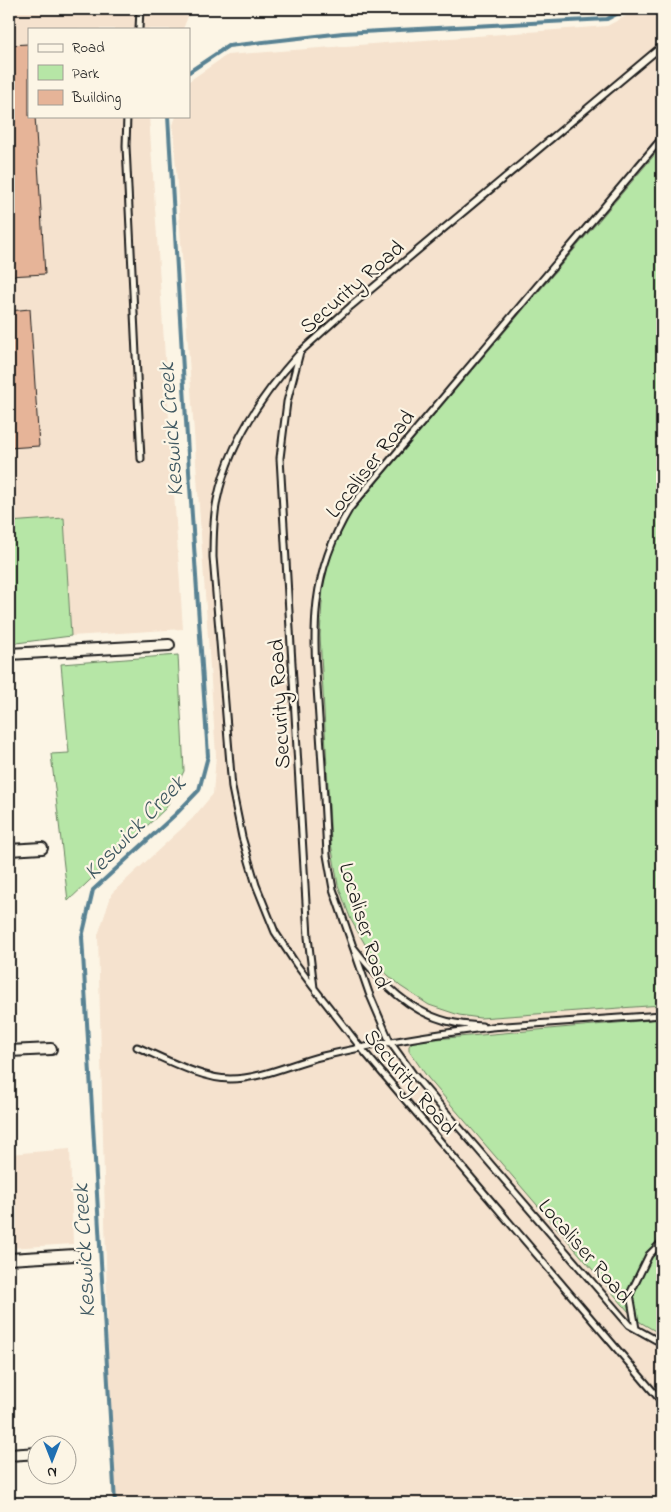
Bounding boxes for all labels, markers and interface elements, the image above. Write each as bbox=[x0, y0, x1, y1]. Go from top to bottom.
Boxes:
legend bbox=[28, 28, 190, 118]
text: Road bbox=[72, 37, 105, 59]
text: Park bbox=[72, 63, 100, 85]
text: Building bbox=[71, 87, 121, 110]
street label: Security Road bbox=[293, 234, 413, 344]
water label: Keswick Creek bbox=[150, 360, 195, 498]
street label: Localiser Road bbox=[319, 404, 424, 526]
street label: Security Road bbox=[262, 638, 301, 770]
water label: Keswick Creek bbox=[76, 767, 196, 889]
street label: Localiser Road bbox=[329, 859, 397, 993]
street label: Security Road bbox=[354, 1023, 463, 1144]
water label: Keswick Creek bbox=[64, 1181, 106, 1319]
street label: Localiser Road bbox=[529, 1192, 638, 1312]
north arrow bbox=[28, 1434, 78, 1484]
text: N bbox=[47, 1461, 57, 1482]

